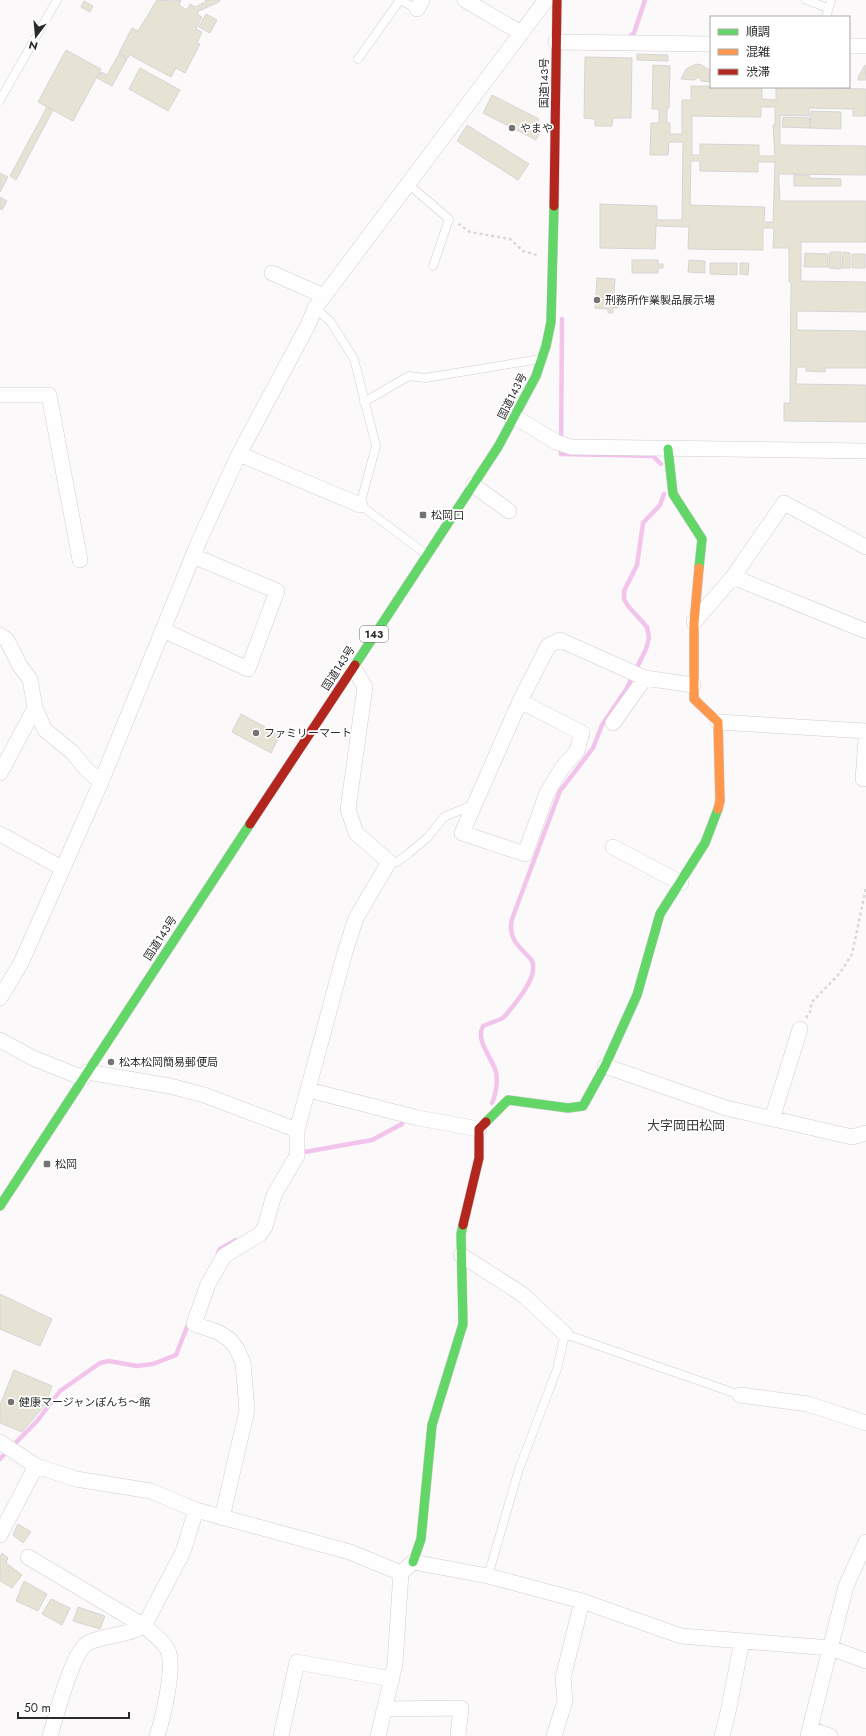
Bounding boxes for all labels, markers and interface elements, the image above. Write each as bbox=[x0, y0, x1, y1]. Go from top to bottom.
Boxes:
north arrow bbox=[16, 16, 56, 56]
legend bbox=[710, 16, 850, 88]
text: 順調 bbox=[746, 23, 770, 41]
text: N bbox=[27, 37, 40, 55]
text: 混雑 bbox=[746, 43, 770, 61]
street label: 国道143号 bbox=[536, 58, 552, 108]
text: 渋滞 bbox=[746, 63, 770, 81]
place label: やまや bbox=[520, 120, 553, 136]
marker: やまや bbox=[507, 123, 517, 133]
place label: 刑務所作業製品展示場 bbox=[605, 292, 715, 308]
marker: 刑務所作業製品展示場 bbox=[592, 295, 602, 305]
street label: 国道143号 bbox=[493, 370, 531, 422]
place label: 松岡口 bbox=[431, 507, 464, 523]
marker: 松岡口 bbox=[418, 510, 428, 520]
road number: 143 bbox=[360, 626, 388, 642]
street label: 国道143号 bbox=[318, 643, 358, 693]
place label: ファミリーマート bbox=[264, 725, 352, 741]
marker: ファミリーマート bbox=[251, 728, 261, 738]
street label: 国道143号 bbox=[140, 913, 180, 963]
place label: 松本松岡簡易郵便局 bbox=[119, 1054, 218, 1070]
marker: 松本松岡簡易郵便局 bbox=[106, 1057, 116, 1067]
district label: 大字岡田松岡 bbox=[647, 1116, 725, 1135]
place label: 松岡 bbox=[55, 1156, 77, 1172]
marker: 松岡 bbox=[42, 1159, 52, 1169]
place label: 健康マージャンぽんち～館 bbox=[19, 1394, 150, 1410]
marker: 健康マージャンぽんち～館 bbox=[6, 1397, 16, 1407]
scale bar bbox=[18, 1694, 129, 1720]
text: 50 m bbox=[24, 1699, 51, 1717]

